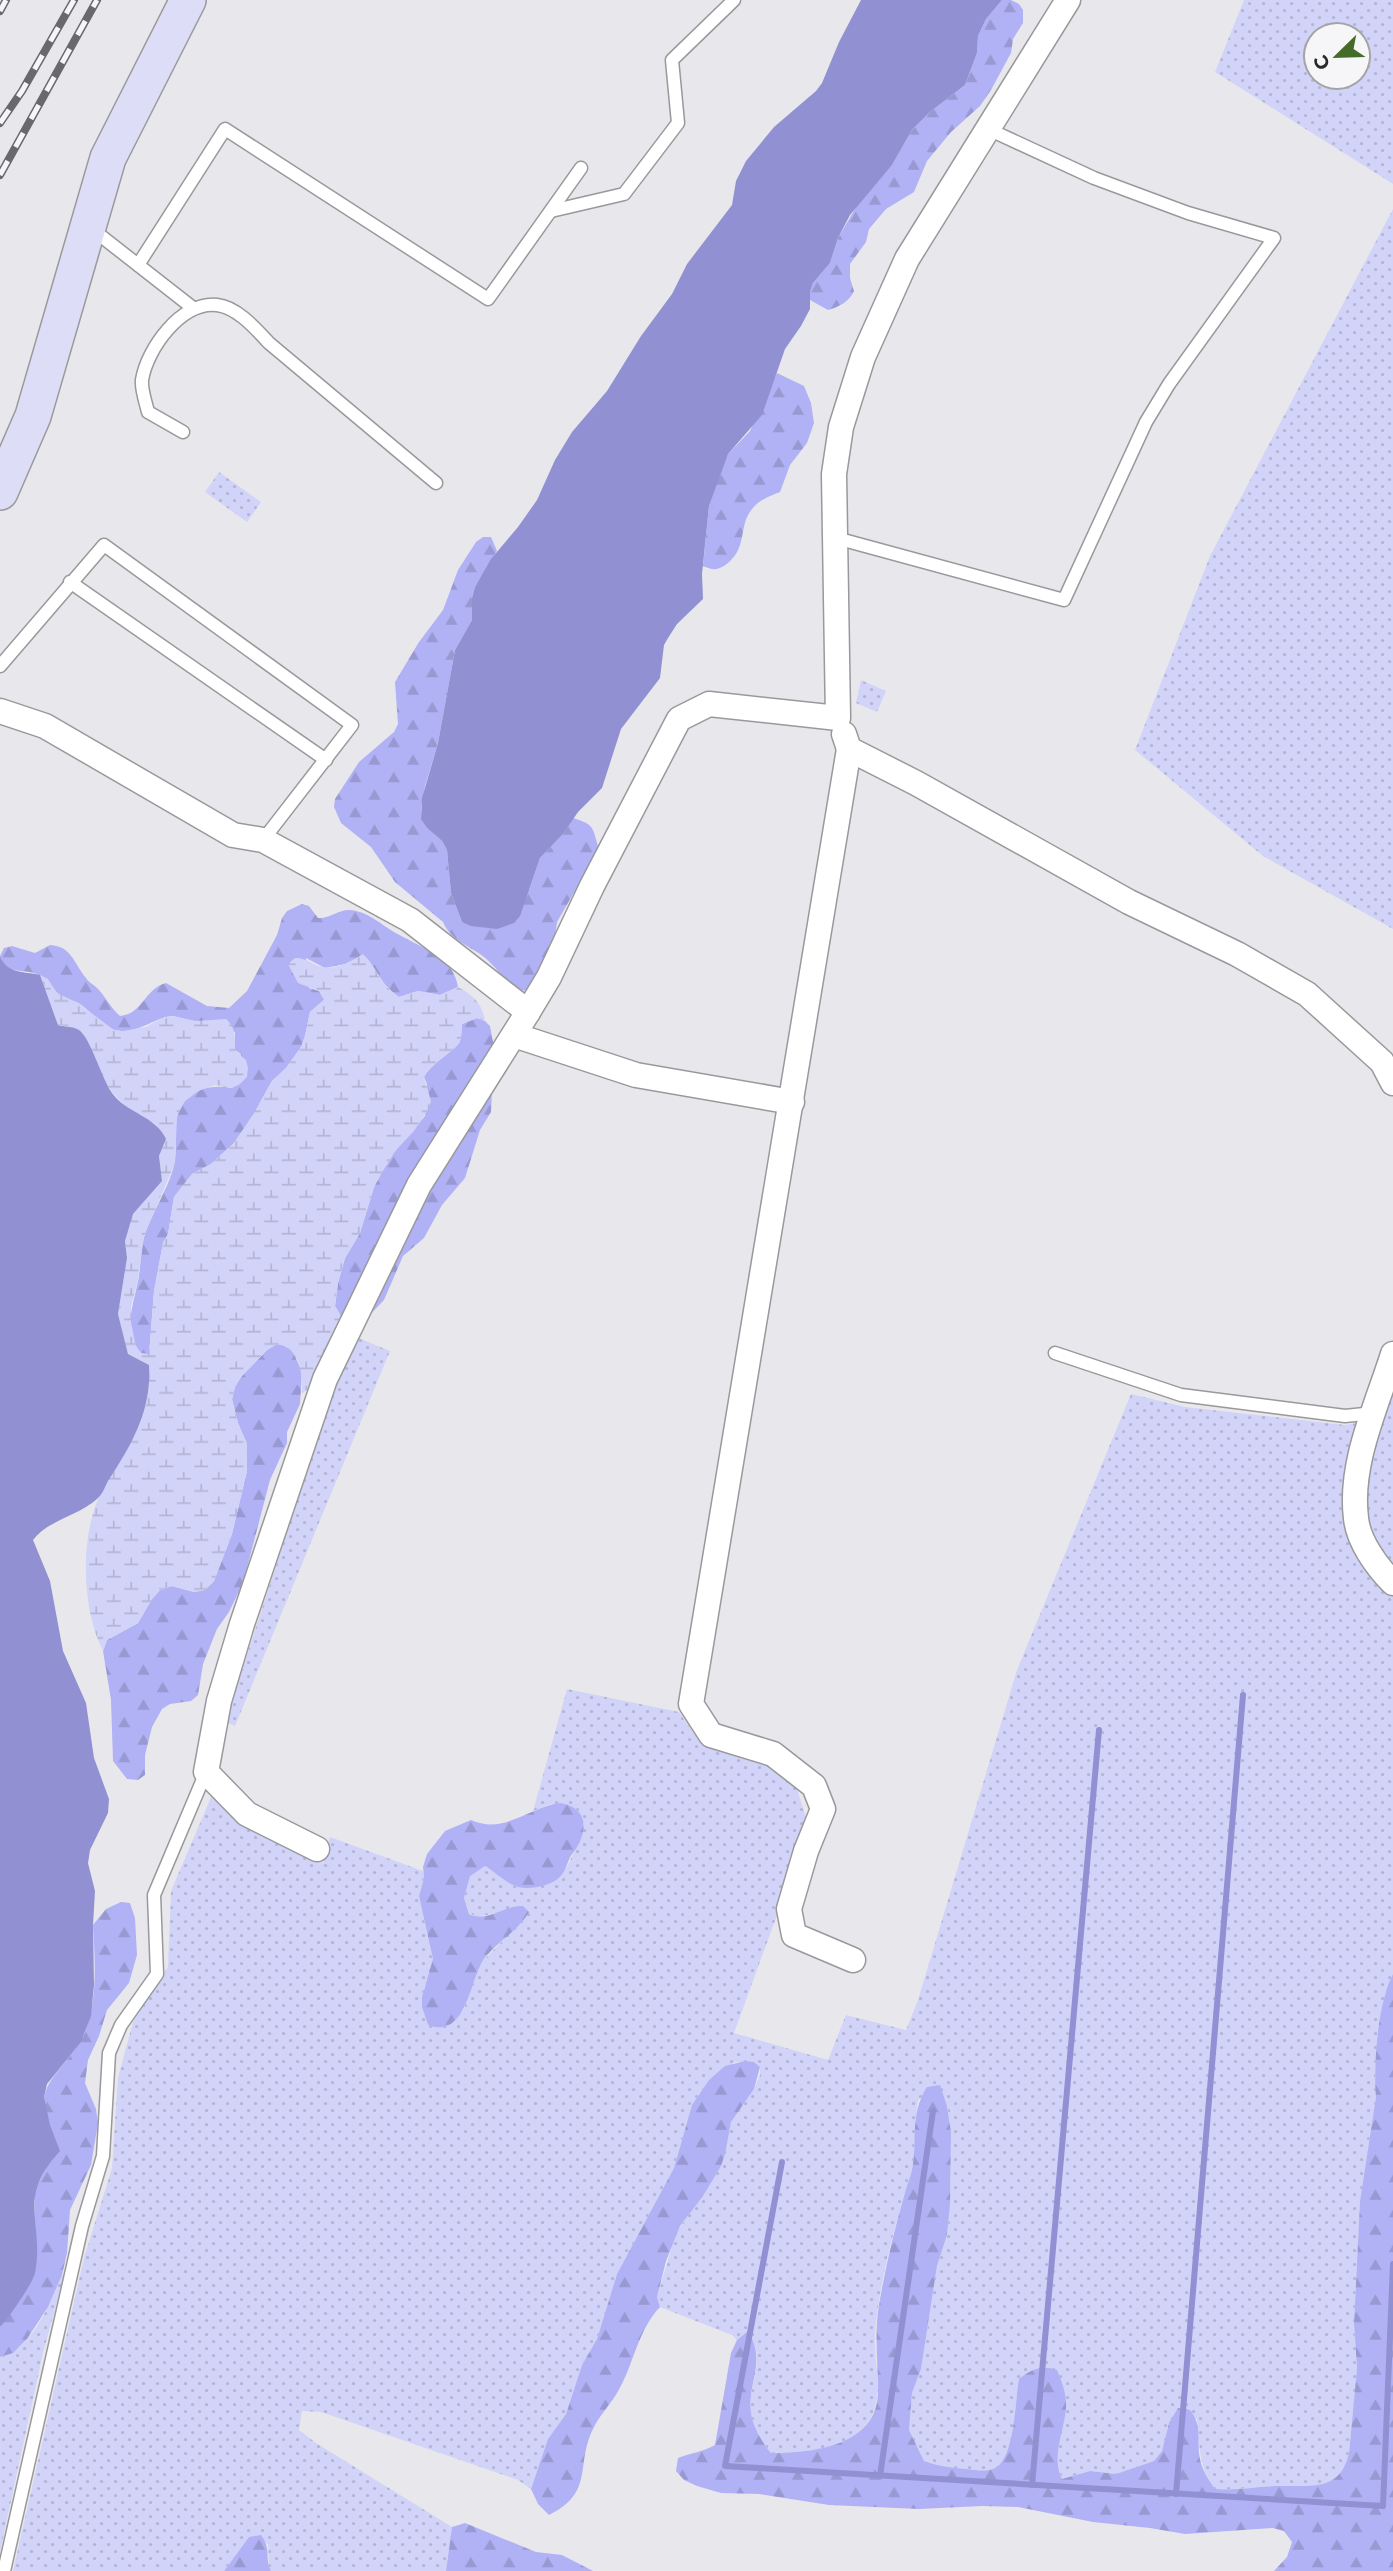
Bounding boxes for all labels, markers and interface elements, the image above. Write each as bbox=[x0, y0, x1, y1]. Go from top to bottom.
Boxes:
north arrow bbox=[1302, 21, 1372, 91]
text: С bbox=[1308, 51, 1335, 73]

